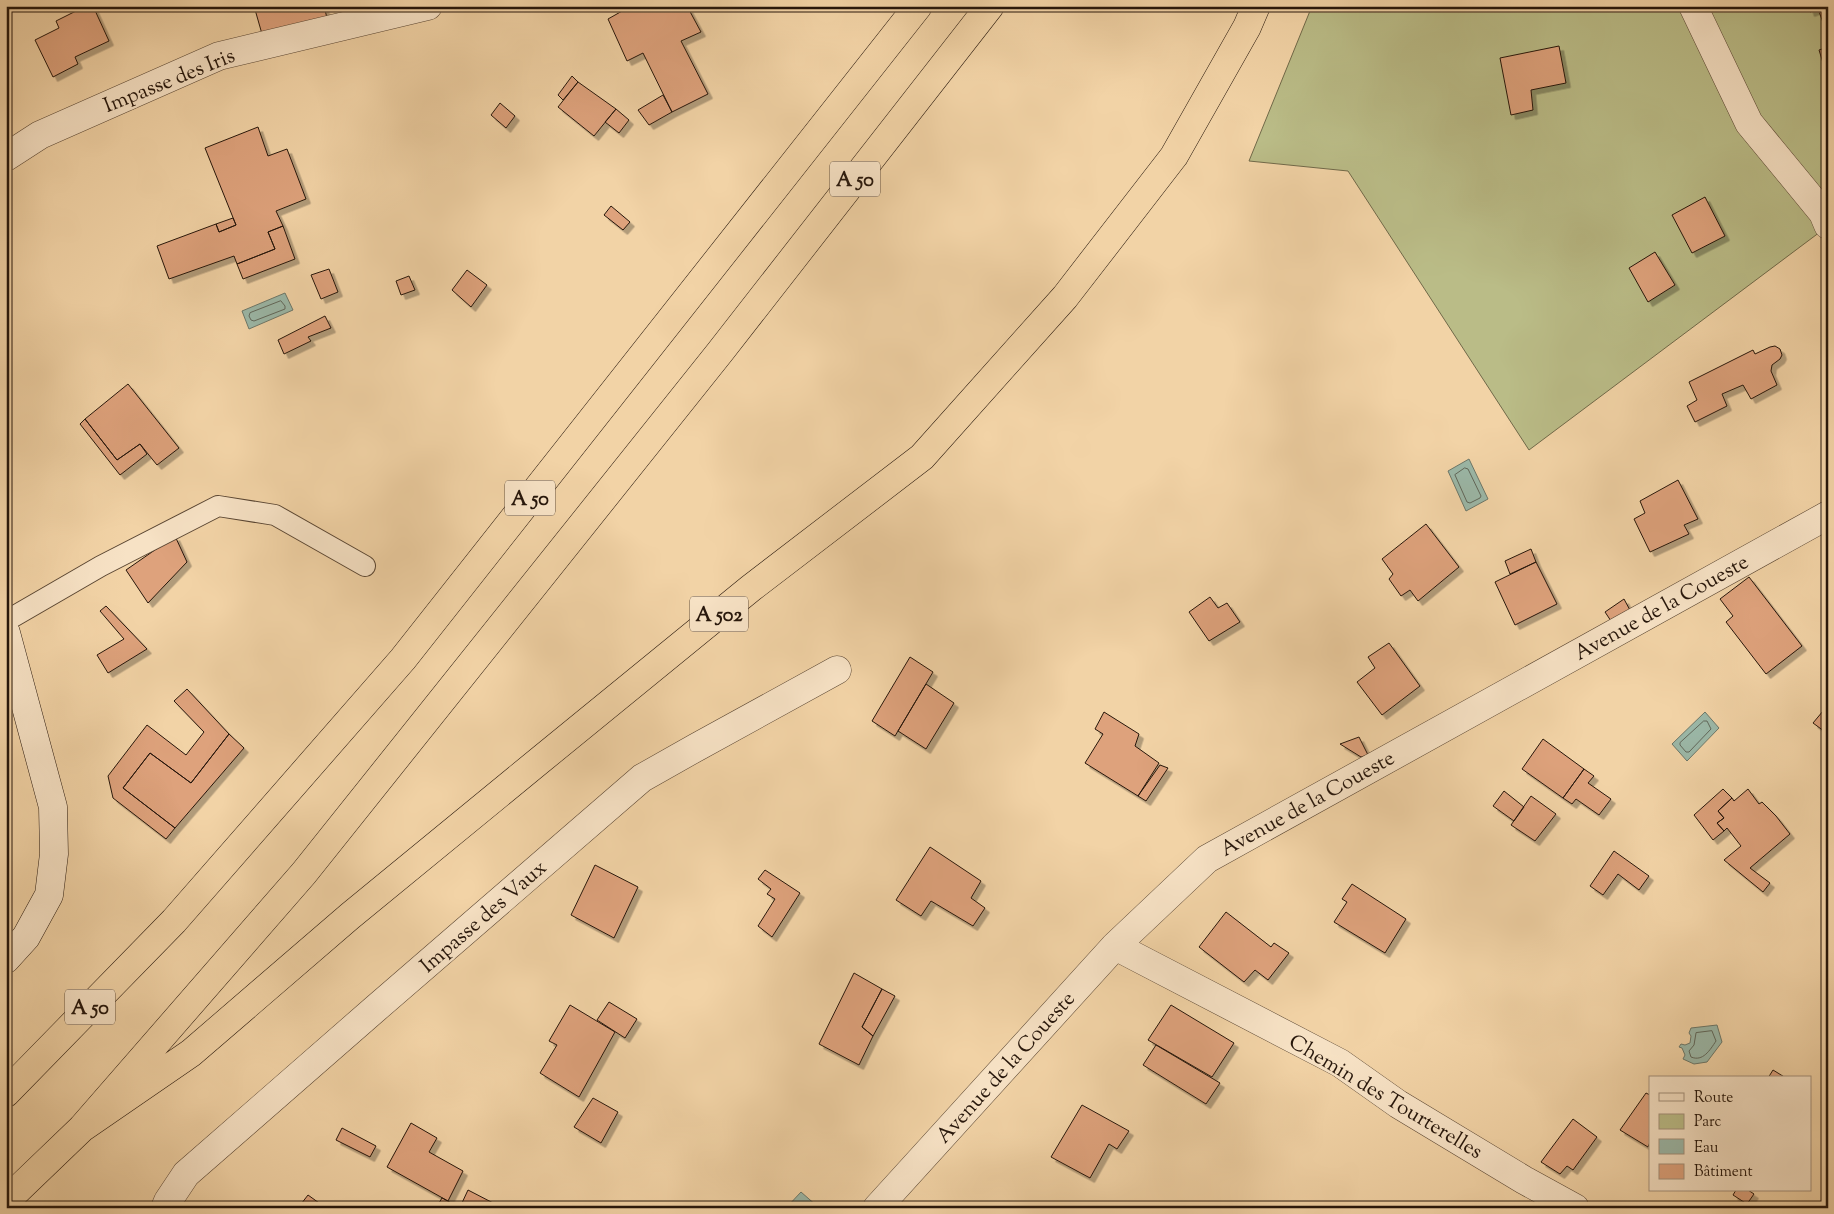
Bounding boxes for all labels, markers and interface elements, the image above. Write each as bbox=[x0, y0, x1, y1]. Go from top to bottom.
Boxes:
street label: Impasse des Iris bbox=[100, 42, 240, 122]
road number: A 50 bbox=[830, 162, 880, 196]
road number: A 50 bbox=[505, 480, 555, 516]
street label: Avenue de la Coueste bbox=[1569, 548, 1755, 669]
road number: A 502 bbox=[690, 596, 748, 632]
street label: Avenue de la Coueste bbox=[1215, 744, 1401, 865]
street label: Impasse des Vaux bbox=[414, 854, 554, 981]
street label: Avenue de la Coueste bbox=[930, 986, 1083, 1151]
road number: A 50 bbox=[65, 990, 115, 1024]
street label: Chemin des Tourterelles bbox=[1282, 1028, 1488, 1168]
legend bbox=[1649, 1076, 1812, 1192]
text: Route bbox=[1694, 1088, 1733, 1109]
text: Parc bbox=[1694, 1112, 1722, 1133]
text: Eau bbox=[1694, 1138, 1719, 1159]
text: Bâtiment bbox=[1694, 1162, 1753, 1183]

